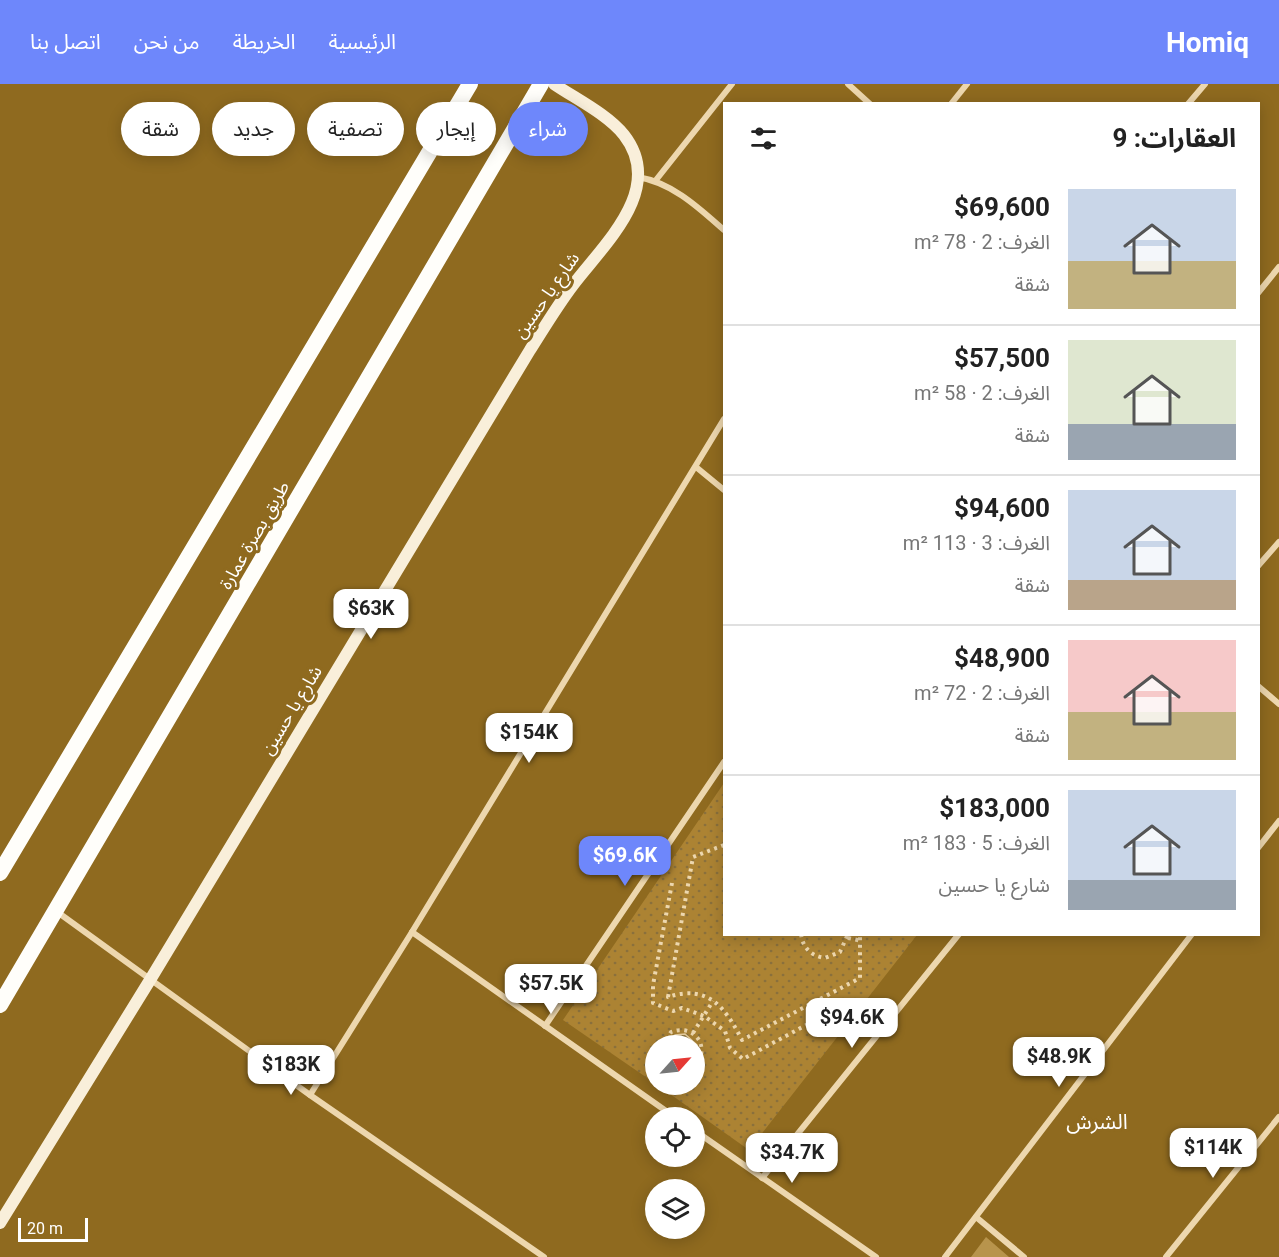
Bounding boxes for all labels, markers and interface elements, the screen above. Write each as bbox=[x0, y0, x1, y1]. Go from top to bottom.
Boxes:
text: Homiq bbox=[1166, 26, 1249, 59]
text: اتصل بنا bbox=[30, 30, 101, 54]
text: من نحن bbox=[134, 30, 200, 54]
text: الخريطة bbox=[233, 30, 296, 54]
text: الرئيسية bbox=[329, 30, 396, 54]
chip: شقة bbox=[121, 102, 200, 156]
chip: جديد bbox=[212, 102, 295, 156]
chip: تصفية bbox=[307, 102, 404, 156]
chip: إيجار bbox=[416, 102, 496, 156]
chip: شراء bbox=[508, 102, 588, 156]
icon: filters bbox=[747, 122, 780, 155]
text: العقارات: 9 bbox=[1112, 123, 1236, 153]
text: $69,600 bbox=[954, 192, 1050, 222]
icon: home bbox=[1116, 213, 1188, 285]
text: الغرف: 2 · 78 m² bbox=[914, 230, 1050, 254]
street label: شارع يا حسين bbox=[509, 248, 587, 344]
text: شقة bbox=[1015, 272, 1050, 296]
text: $57,500 bbox=[954, 343, 1050, 373]
icon: home bbox=[1116, 364, 1188, 436]
text: الغرف: 2 · 58 m² bbox=[914, 381, 1050, 405]
text: شقة bbox=[1015, 423, 1050, 447]
street label: طريق بصرة عمارة bbox=[215, 477, 294, 593]
text: $94,600 bbox=[954, 493, 1050, 523]
icon: home bbox=[1116, 514, 1188, 586]
text: الغرف: 3 · 113 m² bbox=[903, 531, 1050, 555]
text: شقة bbox=[1015, 573, 1050, 597]
pin: $63K bbox=[335, 589, 407, 640]
text: $63K bbox=[347, 596, 395, 620]
text: $48,900 bbox=[954, 643, 1050, 673]
street label: شارع يا حسين bbox=[256, 662, 329, 760]
icon: home bbox=[1116, 664, 1188, 736]
text: الغرف: 2 · 72 m² bbox=[914, 681, 1050, 705]
pin: $154K bbox=[487, 713, 571, 764]
text: $154K bbox=[500, 720, 558, 744]
text: شقة bbox=[1015, 723, 1050, 747]
text: $183,000 bbox=[939, 793, 1050, 823]
icon: home bbox=[1116, 814, 1188, 886]
text: الغرف: 5 · 183 m² bbox=[903, 831, 1050, 855]
pin: $69.6K bbox=[576, 836, 674, 887]
text: $69.6K bbox=[593, 843, 657, 867]
text: شارع يا حسين bbox=[938, 873, 1050, 897]
pin: $57.5K bbox=[502, 964, 600, 1015]
text: $57.5K bbox=[519, 971, 583, 995]
pin: $94.6K bbox=[803, 998, 901, 1049]
text: $94.6K bbox=[820, 1005, 884, 1029]
north arrow bbox=[645, 1035, 705, 1095]
map controls bbox=[645, 1035, 705, 1239]
pin: $48.9K bbox=[1010, 1037, 1108, 1088]
text: $48.9K bbox=[1027, 1044, 1091, 1068]
pin: $183K bbox=[249, 1045, 333, 1096]
text: $183K bbox=[262, 1052, 320, 1076]
button: locate bbox=[645, 1107, 705, 1167]
district label: الشرش bbox=[1066, 1110, 1128, 1134]
pin: $114K bbox=[1171, 1128, 1255, 1179]
pin: $34.7K bbox=[743, 1133, 841, 1184]
text: $114K bbox=[1184, 1135, 1242, 1159]
text: $34.7K bbox=[760, 1140, 824, 1164]
button: layers bbox=[645, 1179, 705, 1239]
scale bar bbox=[18, 1215, 88, 1242]
text: 20 m bbox=[27, 1219, 63, 1238]

